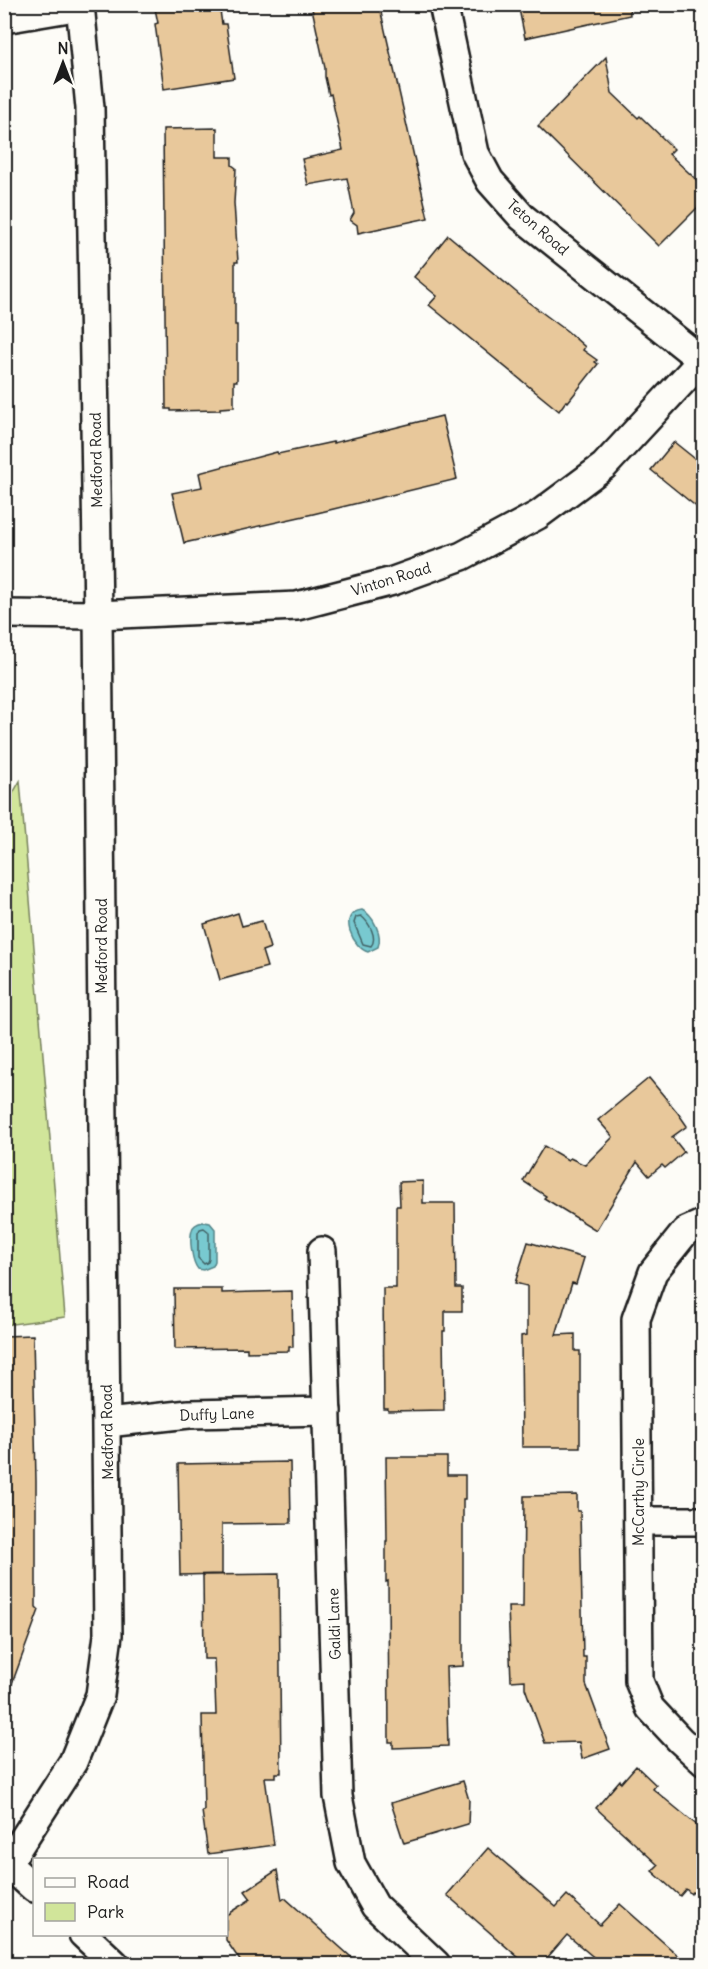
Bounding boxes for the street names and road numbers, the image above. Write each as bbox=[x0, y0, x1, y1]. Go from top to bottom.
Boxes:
street label: Teton Road bbox=[503, 195, 573, 259]
street label: Medford Road bbox=[86, 412, 106, 508]
street label: Vinton Road bbox=[349, 558, 433, 600]
street label: Medford Road bbox=[92, 898, 111, 994]
street label: Medford Road bbox=[97, 1384, 117, 1480]
street label: Duffy Lane bbox=[179, 1403, 255, 1425]
street label: McCarthy Circle bbox=[629, 1438, 648, 1546]
street label: Galdi Lane bbox=[323, 1588, 345, 1660]

